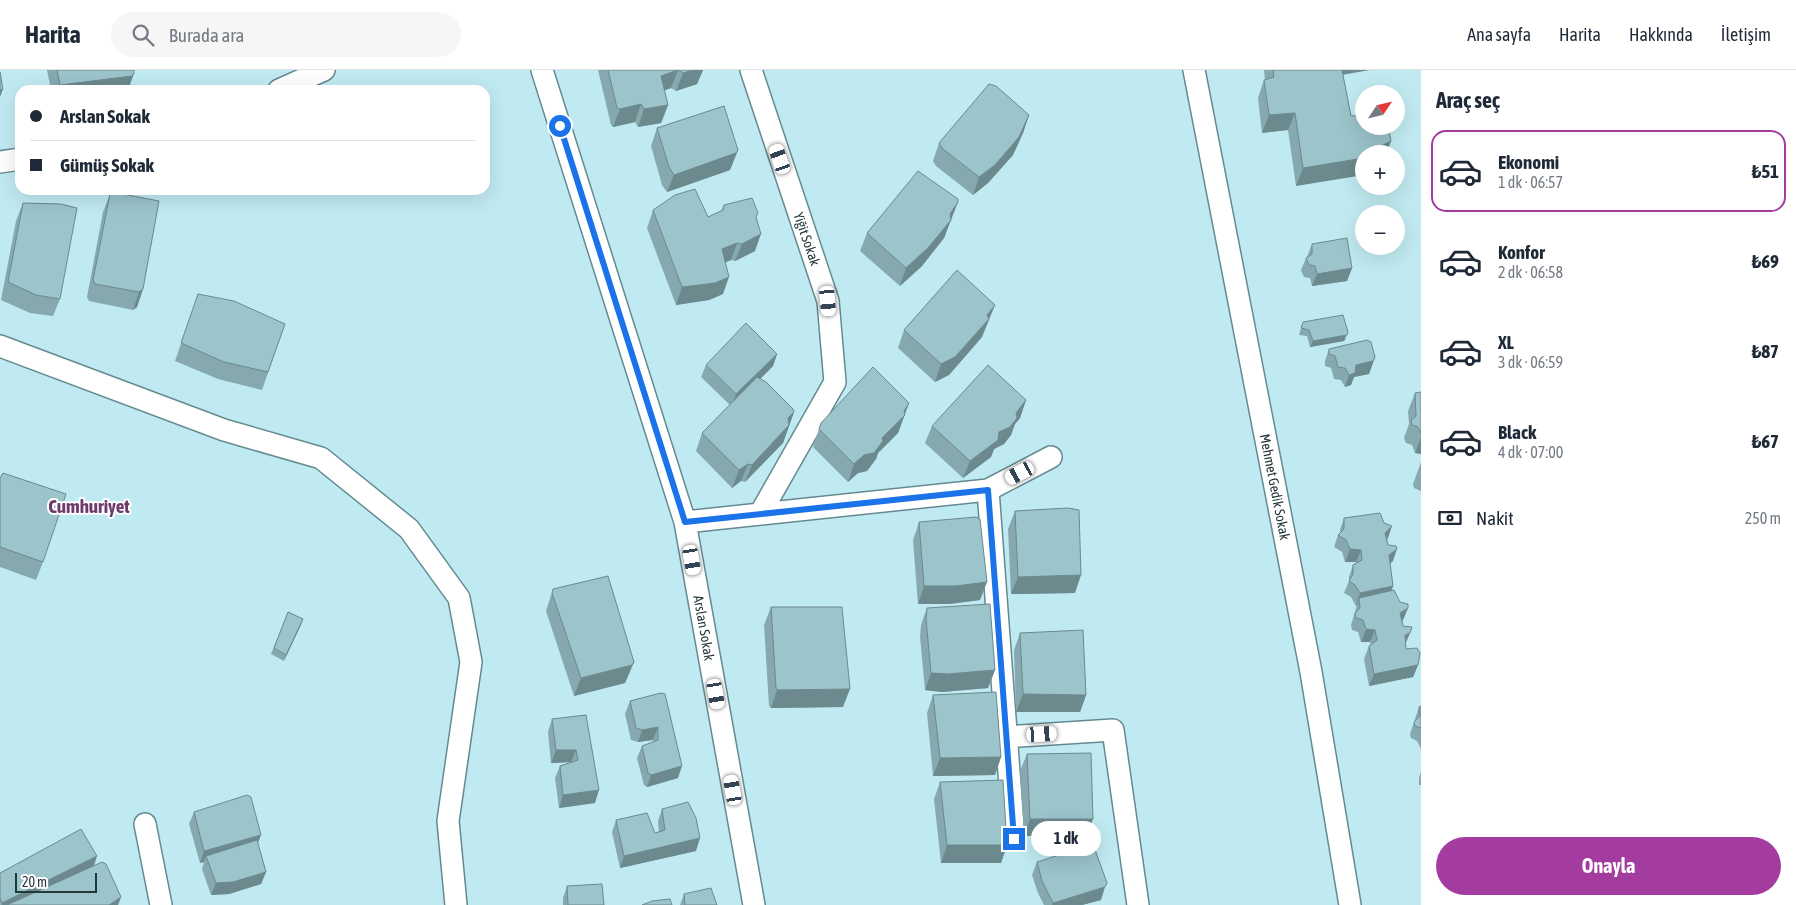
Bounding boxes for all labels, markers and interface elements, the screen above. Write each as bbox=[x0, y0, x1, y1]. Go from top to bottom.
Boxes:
search box bbox=[111, 12, 461, 57]
text: Harita bbox=[25, 21, 81, 48]
icon: search bbox=[129, 21, 157, 49]
text: Burada ara bbox=[169, 24, 244, 46]
text: Ana sayfa bbox=[1467, 24, 1531, 45]
text: Harita bbox=[1559, 24, 1601, 45]
text: Hakkında bbox=[1629, 24, 1693, 45]
text: İletişim bbox=[1721, 24, 1771, 45]
north arrow bbox=[1355, 85, 1405, 135]
map controls bbox=[1355, 85, 1405, 255]
text: Araç seç bbox=[1436, 87, 1500, 113]
text: Arslan Sokak bbox=[60, 105, 150, 127]
route start bbox=[549, 115, 571, 137]
car bbox=[768, 142, 791, 176]
button: + bbox=[1355, 145, 1405, 195]
icon: car bbox=[1438, 149, 1483, 194]
text: Ekonomi bbox=[1498, 151, 1559, 173]
text: Gümüş Sokak bbox=[60, 154, 154, 176]
text: ₺51 bbox=[1752, 160, 1779, 182]
text: 1 dk · 06:57 bbox=[1498, 173, 1563, 191]
button: − bbox=[1355, 205, 1405, 255]
street label: Yiğit Sokak bbox=[790, 210, 824, 268]
icon: car bbox=[1438, 239, 1483, 284]
text: Konfor bbox=[1498, 241, 1545, 263]
text: ₺69 bbox=[1752, 250, 1779, 272]
text: 2 dk · 06:58 bbox=[1498, 263, 1563, 281]
car bbox=[819, 285, 836, 317]
icon: car bbox=[1438, 329, 1483, 374]
text: XL bbox=[1498, 331, 1514, 353]
text: ₺87 bbox=[1752, 340, 1779, 362]
text: 3 dk · 06:59 bbox=[1498, 353, 1563, 371]
icon: car bbox=[1438, 419, 1483, 464]
text: Black bbox=[1498, 421, 1536, 443]
text: ₺67 bbox=[1752, 430, 1779, 452]
street label: Mehmet Gedik Sokak bbox=[1257, 433, 1293, 541]
text: 4 dk · 07:00 bbox=[1498, 443, 1563, 461]
car bbox=[1003, 459, 1036, 487]
district label: Cumhuriyet bbox=[48, 495, 130, 517]
icon: cash bbox=[1436, 504, 1464, 532]
text: Nakit bbox=[1476, 507, 1514, 529]
text: 250 m bbox=[1745, 509, 1781, 527]
car bbox=[682, 544, 701, 576]
street label: Arslan Sokak bbox=[690, 594, 718, 662]
car bbox=[706, 678, 725, 710]
car bbox=[1026, 726, 1057, 742]
car bbox=[723, 774, 742, 806]
callout: 1 dk bbox=[1032, 822, 1102, 856]
route end bbox=[1003, 828, 1025, 850]
text: 1 dk bbox=[1054, 829, 1078, 847]
button: Onayla bbox=[1436, 837, 1781, 895]
scale bar bbox=[15, 870, 98, 893]
text: 20 m bbox=[22, 874, 47, 890]

